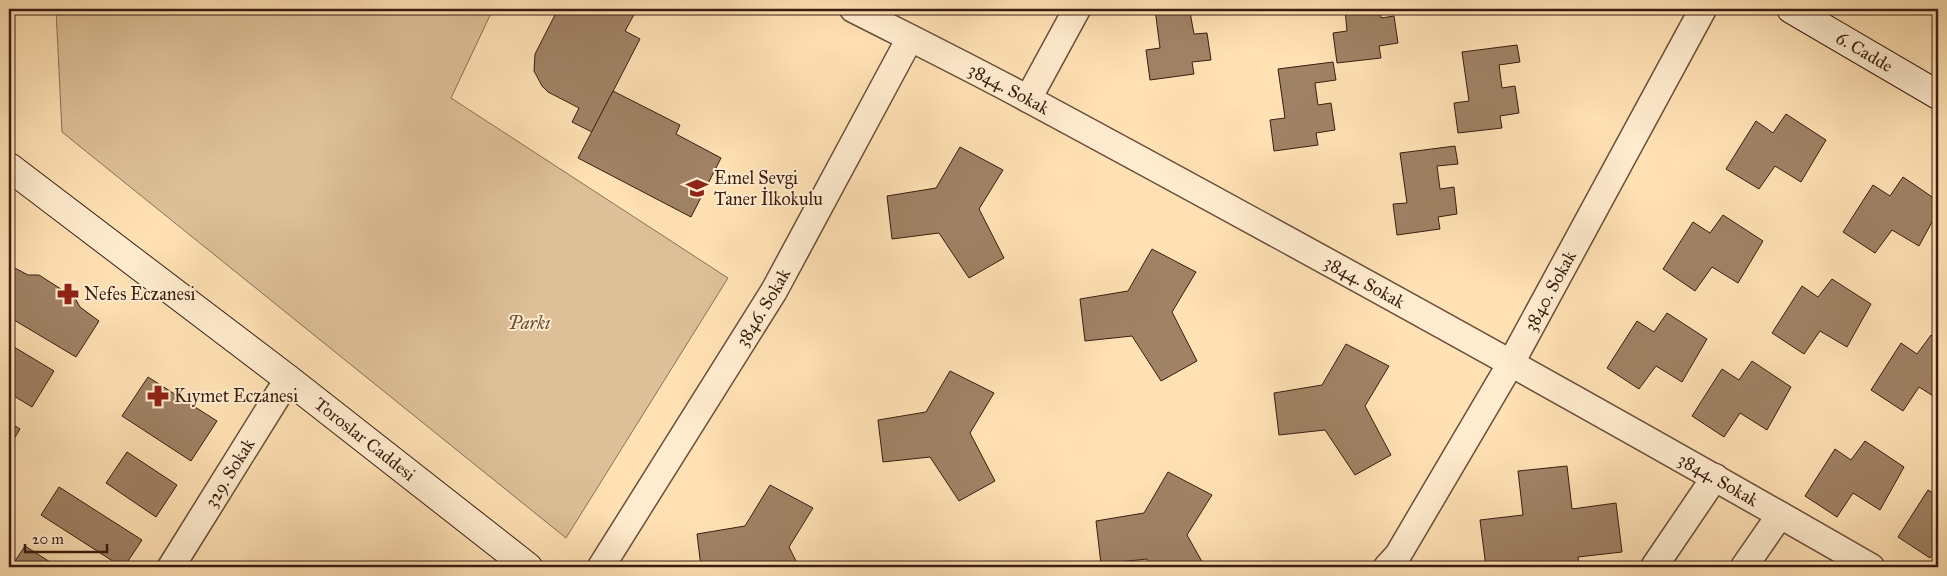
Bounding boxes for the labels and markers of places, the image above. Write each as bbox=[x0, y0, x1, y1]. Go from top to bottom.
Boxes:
place label: Emel Sevgi Taner İlkokulu bbox=[714, 167, 823, 210]
school or university icon: Emel Sevgi Taner İlkokulu bbox=[684, 175, 710, 201]
pharmacy icon: Nefes Eczanesi bbox=[55, 281, 81, 307]
place label: Nefes Eczanesi bbox=[84, 283, 196, 305]
pharmacy icon: Kıymet Eczanesi bbox=[145, 383, 171, 409]
place label: Kıymet Eczanesi bbox=[174, 385, 298, 407]

